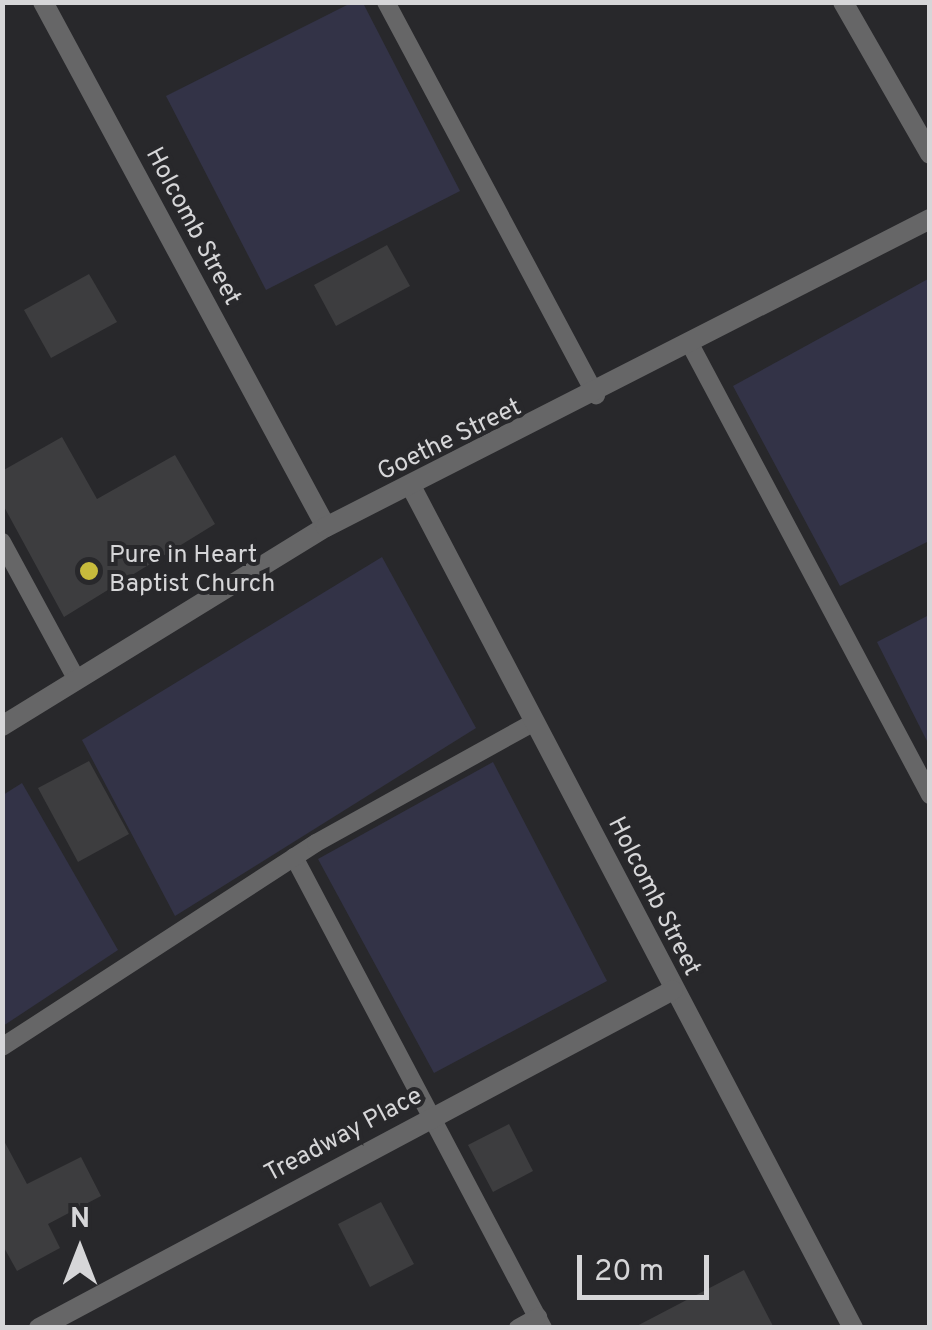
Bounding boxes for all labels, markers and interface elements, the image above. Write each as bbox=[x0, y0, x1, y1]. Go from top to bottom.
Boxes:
street label: Holcomb Street bbox=[138, 143, 246, 311]
street label: Goethe Street bbox=[373, 393, 527, 489]
place label: Pure in Heart Baptist Church bbox=[109, 542, 275, 601]
marker: Pure in Heart Baptist Church bbox=[78, 560, 100, 582]
street label: Holcomb Street bbox=[600, 812, 706, 982]
street label: Treadway Place bbox=[260, 1082, 428, 1190]
north arrow bbox=[30, 1200, 130, 1300]
text: N bbox=[70, 1202, 90, 1238]
scale bar bbox=[582, 1235, 714, 1297]
text: 20 m bbox=[594, 1254, 664, 1291]

